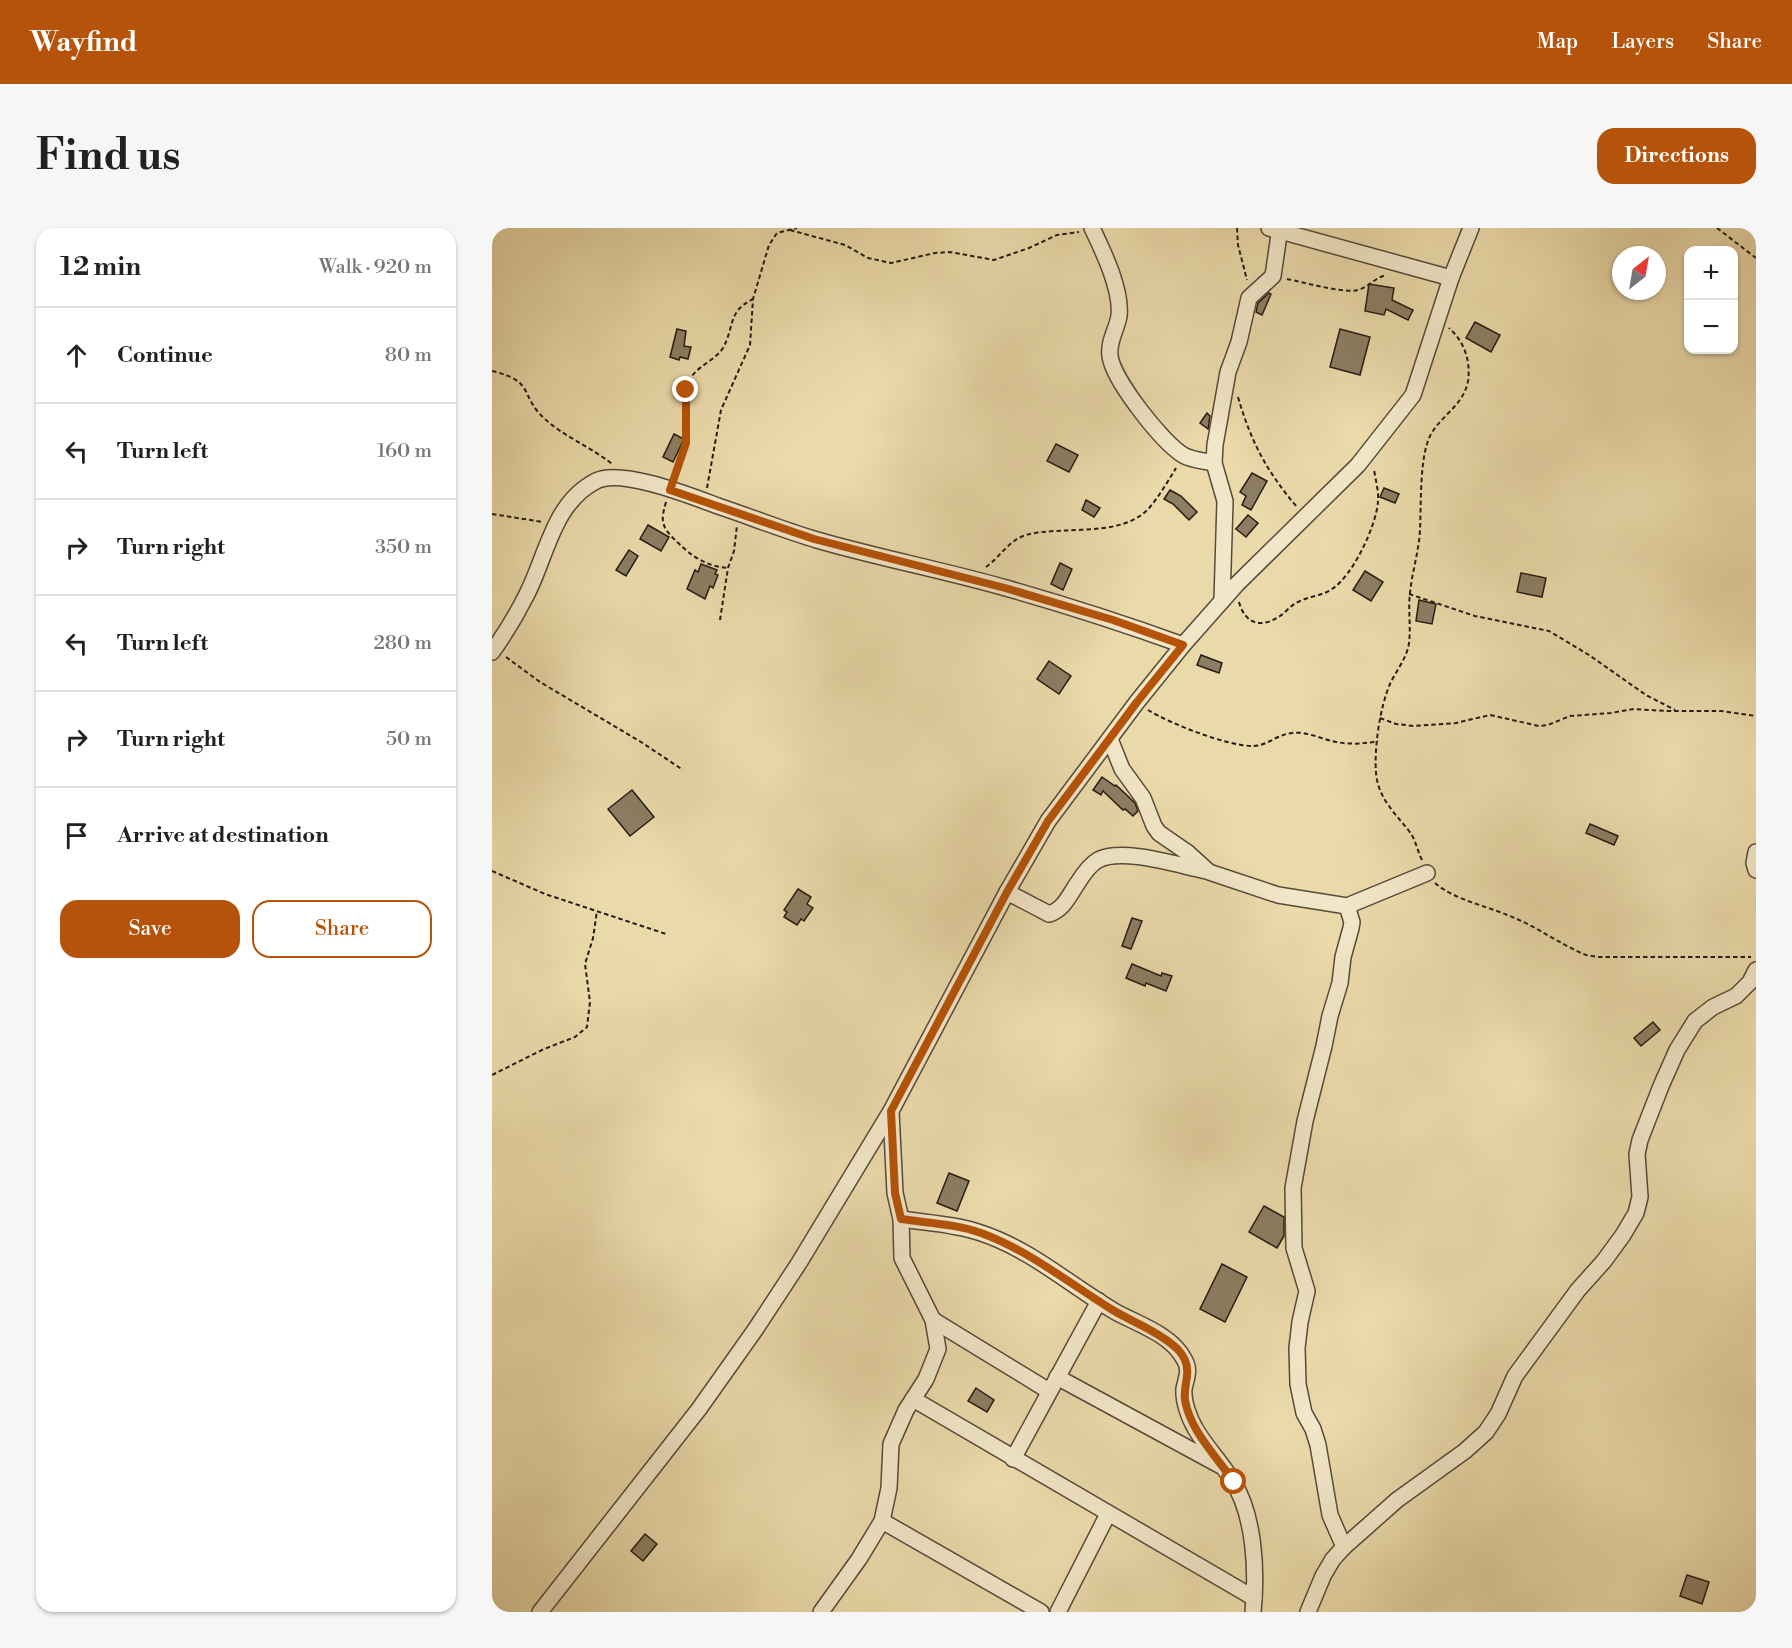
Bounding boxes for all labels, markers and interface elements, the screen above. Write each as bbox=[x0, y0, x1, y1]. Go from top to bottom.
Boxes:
text: Wayfind bbox=[30, 25, 138, 60]
text: Map bbox=[1537, 29, 1578, 55]
text: Layers bbox=[1611, 29, 1674, 55]
text: Share bbox=[1707, 29, 1762, 55]
button: Directions bbox=[1597, 128, 1756, 184]
text: Find us bbox=[36, 130, 180, 183]
north arrow bbox=[1612, 246, 1666, 300]
map controls bbox=[1684, 246, 1738, 354]
button: + bbox=[1684, 246, 1738, 300]
text: 12 min bbox=[60, 251, 141, 283]
text: Walk · 920 m bbox=[319, 255, 432, 280]
button: − bbox=[1684, 300, 1738, 354]
icon: ahead bbox=[60, 339, 93, 372]
text: Continue bbox=[117, 342, 213, 369]
text: 80 m bbox=[385, 343, 432, 368]
route end bbox=[672, 376, 698, 402]
icon: left bbox=[60, 435, 93, 468]
text: Turn left bbox=[117, 438, 208, 465]
text: 160 m bbox=[377, 439, 432, 464]
icon: right bbox=[60, 531, 93, 564]
text: Turn right bbox=[117, 534, 225, 561]
text: 350 m bbox=[375, 535, 432, 560]
icon: left bbox=[60, 627, 93, 660]
text: Turn left bbox=[117, 630, 208, 657]
text: 280 m bbox=[373, 631, 432, 656]
icon: right bbox=[60, 723, 93, 756]
text: Turn right bbox=[117, 726, 225, 753]
text: 50 m bbox=[386, 727, 432, 752]
icon: arrive bbox=[60, 819, 93, 852]
text: Arrive at destination bbox=[117, 822, 329, 849]
button: Save bbox=[60, 900, 240, 958]
button: Share bbox=[252, 900, 432, 958]
route start bbox=[1220, 1468, 1246, 1494]

